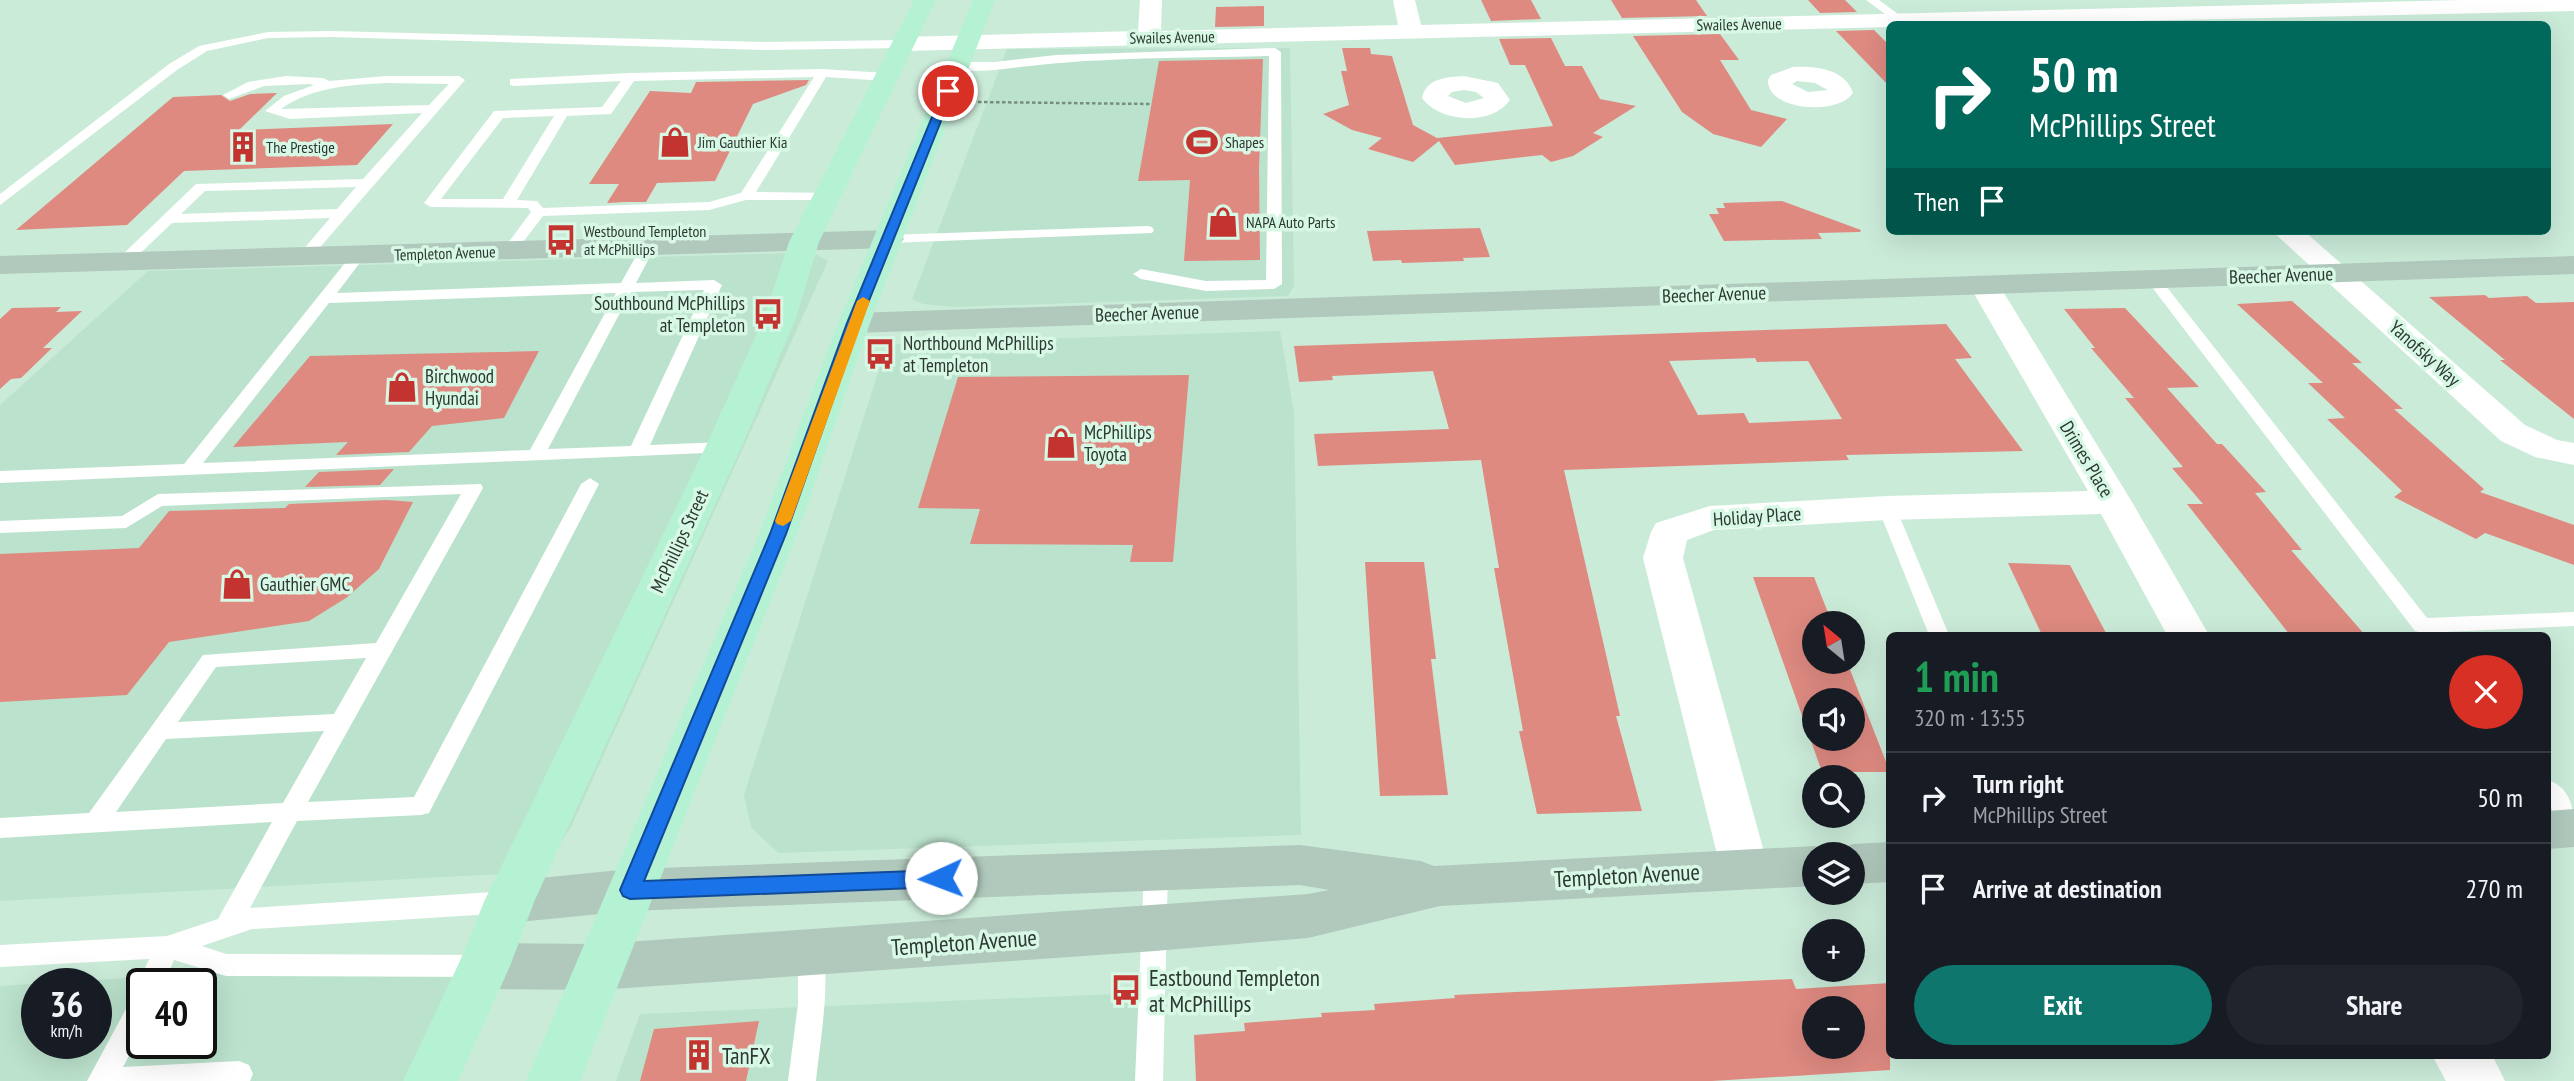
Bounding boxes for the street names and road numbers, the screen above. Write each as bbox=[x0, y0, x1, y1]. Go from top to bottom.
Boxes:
street label: Swailes Avenue bbox=[1696, 13, 1782, 35]
street label: Swailes Avenue bbox=[1129, 26, 1215, 48]
street label: Templeton Avenue bbox=[394, 241, 496, 265]
street label: Beecher Avenue bbox=[2229, 261, 2334, 289]
street label: Beecher Avenue bbox=[1662, 280, 1767, 308]
street label: Beecher Avenue bbox=[1095, 299, 1200, 327]
street label: Yanofsky Way bbox=[2385, 315, 2466, 392]
street label: Drimes Place bbox=[2055, 416, 2119, 502]
street label: McPhillips Street bbox=[645, 485, 714, 596]
street label: Holiday Place bbox=[1712, 501, 1802, 531]
street label: Templeton Avenue bbox=[1553, 857, 1701, 893]
street label: Templeton Avenue bbox=[890, 922, 1038, 962]

